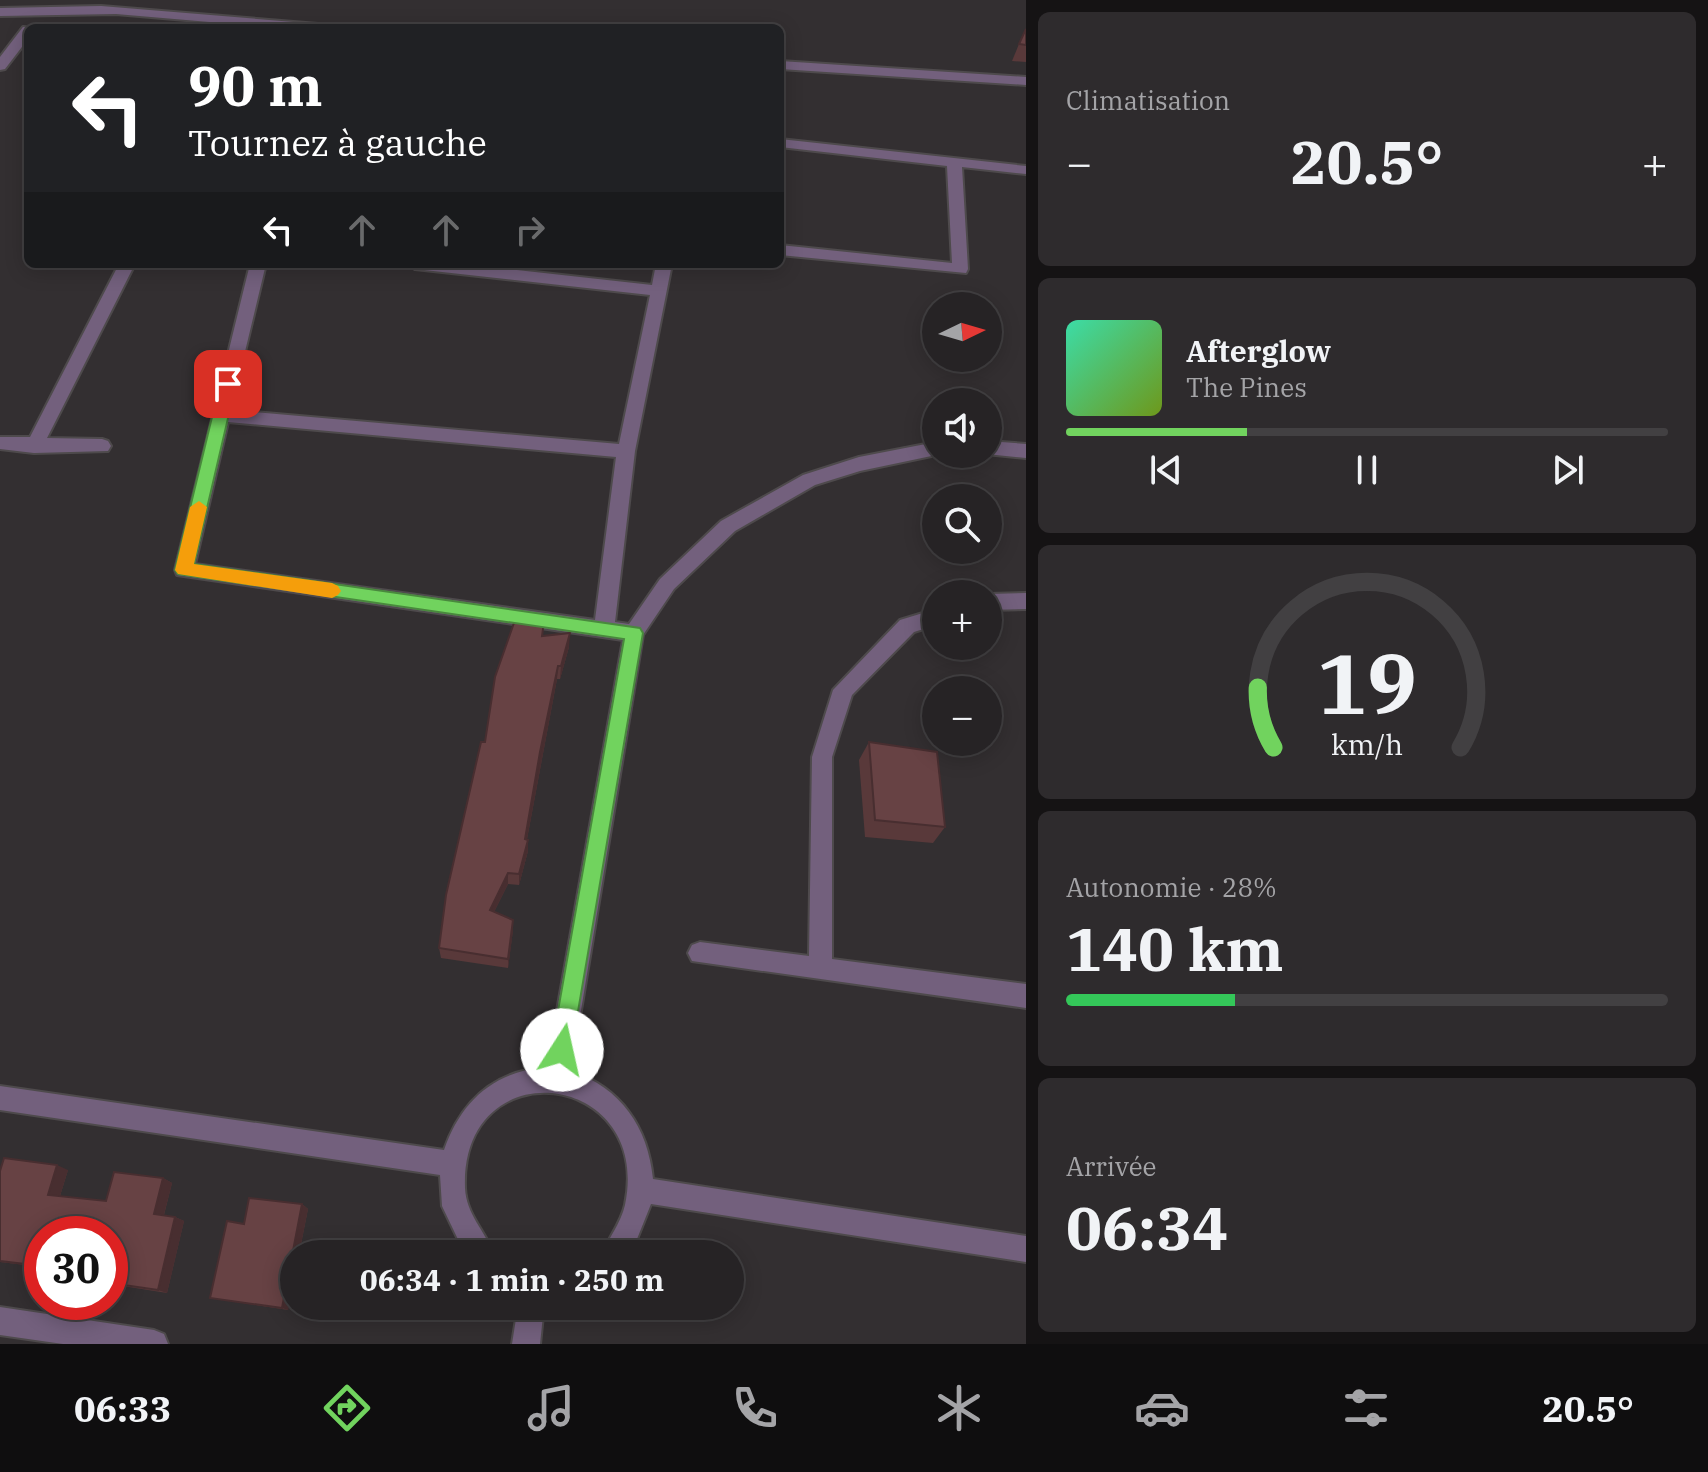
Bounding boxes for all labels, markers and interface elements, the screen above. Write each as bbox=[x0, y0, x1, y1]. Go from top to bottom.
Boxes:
text: 90 m bbox=[188, 49, 323, 121]
icon: left bbox=[56, 56, 160, 160]
text: Climatisation bbox=[1066, 83, 1230, 117]
text: Tournez à gauche bbox=[188, 119, 487, 166]
text: 20.5° bbox=[1290, 122, 1444, 201]
text: − bbox=[1066, 134, 1092, 191]
text: + bbox=[1642, 134, 1668, 191]
icon: left bbox=[256, 208, 300, 252]
icon: ahead bbox=[340, 208, 384, 252]
icon: ahead bbox=[424, 208, 468, 252]
icon: right bbox=[508, 208, 552, 252]
north arrow bbox=[922, 292, 1002, 372]
map controls bbox=[922, 292, 1002, 756]
text: Afterglow bbox=[1186, 331, 1331, 370]
pin bbox=[194, 350, 262, 418]
icon: arrive bbox=[206, 362, 250, 406]
text: The Pines bbox=[1186, 370, 1307, 404]
button: sound bbox=[922, 388, 1002, 468]
icon: previous bbox=[1144, 448, 1188, 492]
icon: pause bbox=[1345, 448, 1389, 492]
icon: next bbox=[1546, 448, 1590, 492]
button: search bbox=[922, 484, 1002, 564]
button: + bbox=[922, 580, 1002, 660]
text: 19 bbox=[1317, 629, 1417, 737]
button: − bbox=[922, 676, 1002, 756]
text: km/h bbox=[1331, 726, 1403, 763]
text: Autonomie · 28% bbox=[1066, 870, 1277, 904]
text: 140 km bbox=[1066, 909, 1284, 988]
position arrow bbox=[520, 1008, 604, 1092]
text: Arrivée bbox=[1066, 1149, 1157, 1183]
text: 06:34 bbox=[1066, 1188, 1228, 1267]
speed limit sign: 30 bbox=[24, 1216, 128, 1320]
text: 06:34 · 1 min · 250 m bbox=[360, 1260, 664, 1299]
icon: directions bbox=[319, 1380, 375, 1436]
icon: music bbox=[523, 1380, 579, 1436]
icon: phone bbox=[727, 1380, 783, 1436]
icon: climate bbox=[931, 1380, 987, 1436]
icon: car bbox=[1134, 1380, 1190, 1436]
icon: filters bbox=[1338, 1380, 1394, 1436]
text: 06:33 bbox=[74, 1385, 171, 1432]
text: 20.5° bbox=[1542, 1385, 1634, 1432]

